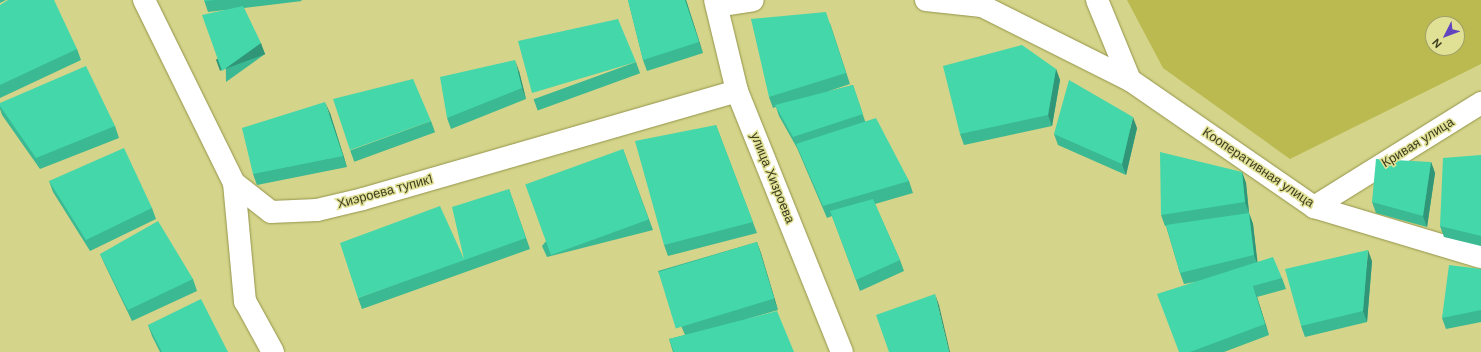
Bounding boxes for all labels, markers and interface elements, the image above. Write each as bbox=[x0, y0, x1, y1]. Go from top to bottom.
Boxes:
north arrow bbox=[1425, 16, 1465, 56]
text: N bbox=[1429, 36, 1445, 51]
street label: Кривая улица bbox=[1379, 115, 1457, 171]
street label: Кооперативная улица bbox=[1199, 125, 1317, 211]
street label: улица Хизроева bbox=[747, 130, 797, 226]
street label: Хиэроева тупик1 bbox=[335, 172, 435, 212]

